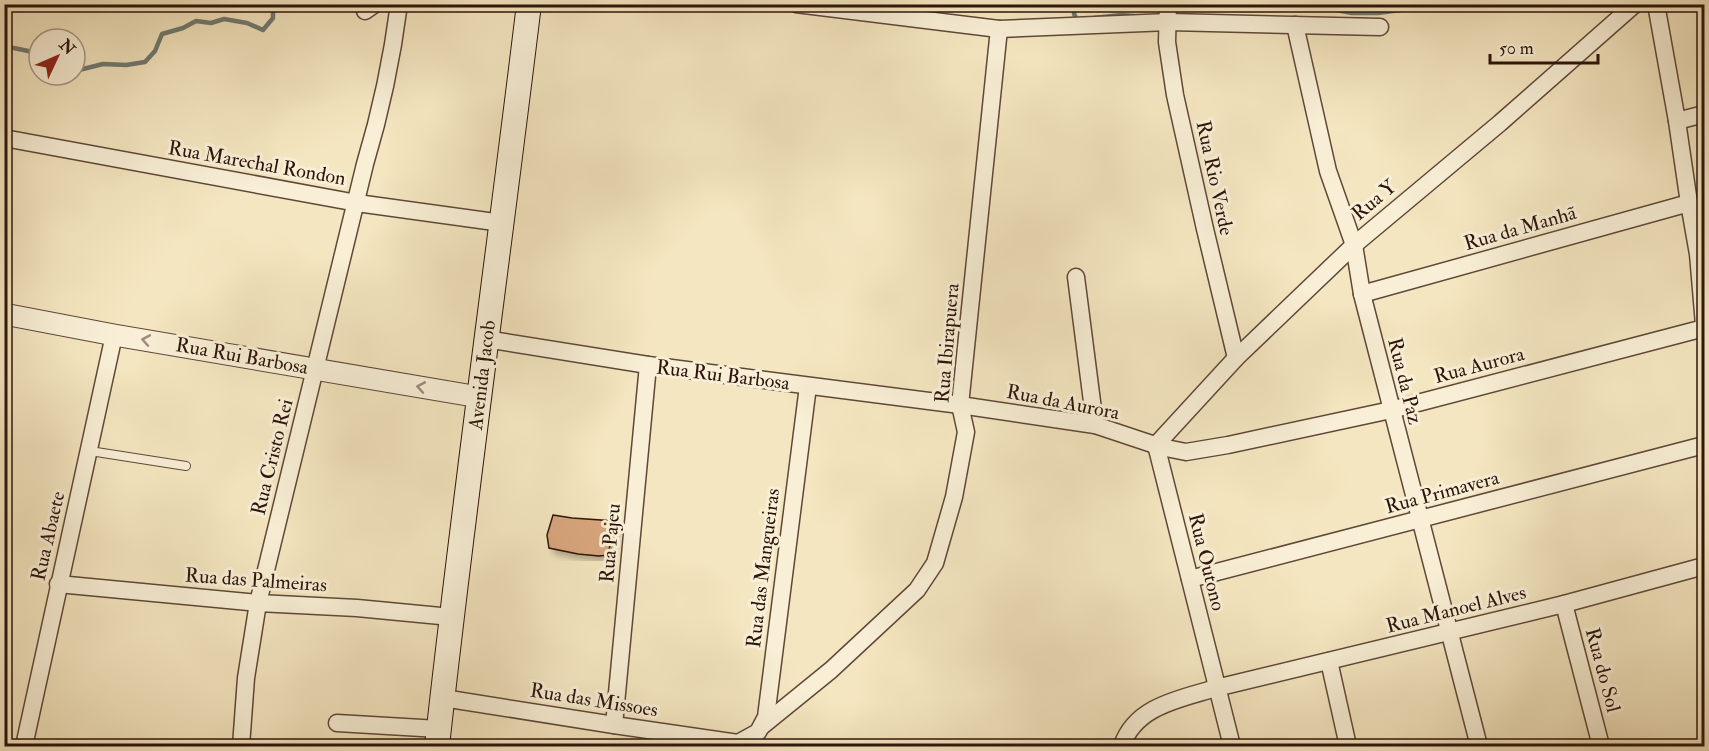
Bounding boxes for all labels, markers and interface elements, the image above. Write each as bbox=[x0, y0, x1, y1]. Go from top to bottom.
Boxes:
north arrow bbox=[27, 27, 87, 87]
scale bar bbox=[1490, 27, 1598, 65]
text: N bbox=[54, 34, 80, 60]
text: 50 m bbox=[1499, 37, 1534, 60]
street label: Rua Rio Verde bbox=[1191, 118, 1239, 238]
street label: Rua Marechal Rondon bbox=[166, 135, 348, 191]
street label: Rua Y bbox=[1347, 173, 1402, 226]
street label: Rua da Manhã bbox=[1461, 200, 1580, 256]
street label: Rua Ibirapuera bbox=[929, 281, 966, 404]
street label: Avenida Jacob bbox=[463, 319, 501, 432]
street label: Rua Rui Barbosa bbox=[174, 332, 311, 380]
one-way arrow bbox=[142, 335, 151, 347]
street label: Rua da Paz bbox=[1382, 335, 1428, 427]
street label: Rua Aurora bbox=[1431, 341, 1528, 389]
street label: Rua Rui Barbosa bbox=[655, 354, 792, 396]
street label: Rua da Aurora bbox=[1004, 379, 1123, 425]
one-way arrow bbox=[417, 381, 427, 394]
street label: Rua Cristo Rei bbox=[245, 396, 299, 518]
street label: Rua Primavera bbox=[1382, 465, 1503, 519]
street label: Rua das Mangueiras bbox=[741, 487, 785, 649]
street label: Rua Abaete bbox=[26, 489, 70, 583]
street label: Rua Pajeu bbox=[594, 502, 626, 584]
street label: Rua Outono bbox=[1183, 511, 1231, 613]
street label: Rua das Palmeiras bbox=[184, 563, 328, 597]
street label: Rua Manoel Alves bbox=[1383, 579, 1529, 638]
street label: Rua do Sol bbox=[1580, 625, 1626, 715]
street label: Rua das Missoes bbox=[528, 678, 660, 722]

